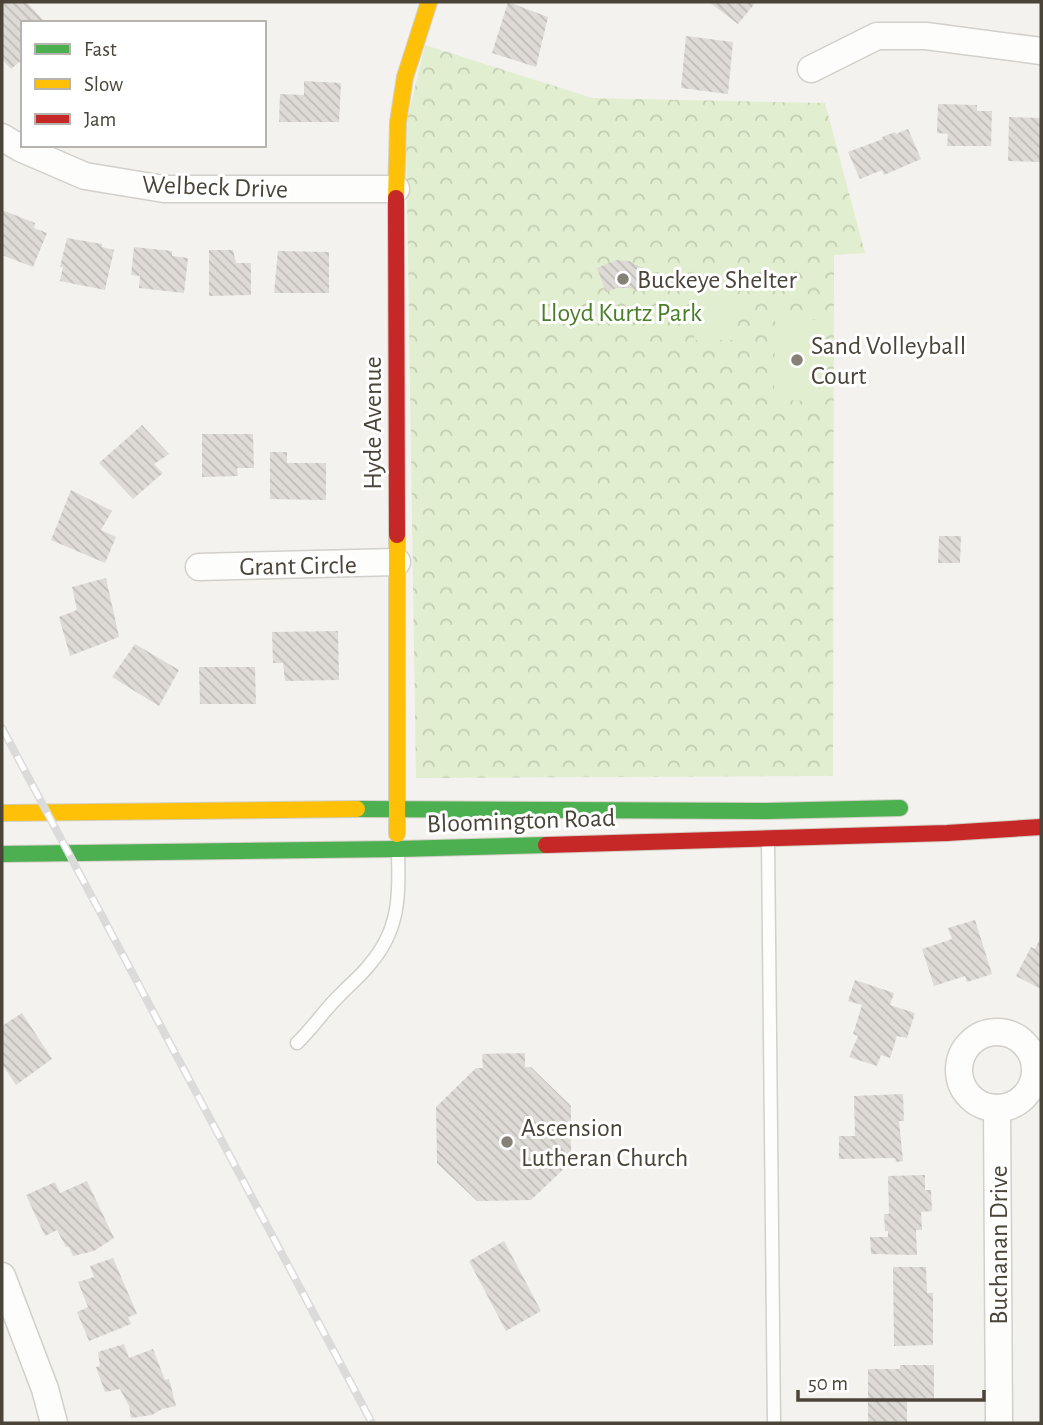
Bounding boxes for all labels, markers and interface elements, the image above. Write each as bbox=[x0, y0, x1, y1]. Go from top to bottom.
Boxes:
legend bbox=[21, 21, 266, 147]
text: Fast bbox=[84, 39, 117, 60]
text: Slow bbox=[84, 74, 123, 95]
text: Jam bbox=[84, 109, 116, 130]
street label: Welbeck Drive bbox=[142, 171, 288, 203]
place label: Buckeye Shelter bbox=[637, 267, 798, 293]
marker: Buckeye Shelter bbox=[615, 271, 631, 287]
park label: Lloyd Kurtz Park bbox=[540, 300, 702, 326]
place label: Sand Volleyball Court bbox=[811, 333, 966, 389]
marker: Sand Volleyball Court bbox=[789, 352, 805, 368]
street label: Hyde Avenue bbox=[360, 356, 386, 490]
street label: Grant Circle bbox=[239, 552, 357, 580]
street label: Bloomington Road bbox=[426, 805, 616, 837]
place label: Ascension Lutheran Church bbox=[521, 1115, 688, 1171]
marker: Ascension Lutheran Church bbox=[499, 1134, 515, 1150]
street label: Buchanan Drive bbox=[986, 1165, 1012, 1325]
scale bar bbox=[798, 1358, 984, 1402]
text: 50 m bbox=[808, 1373, 848, 1394]

